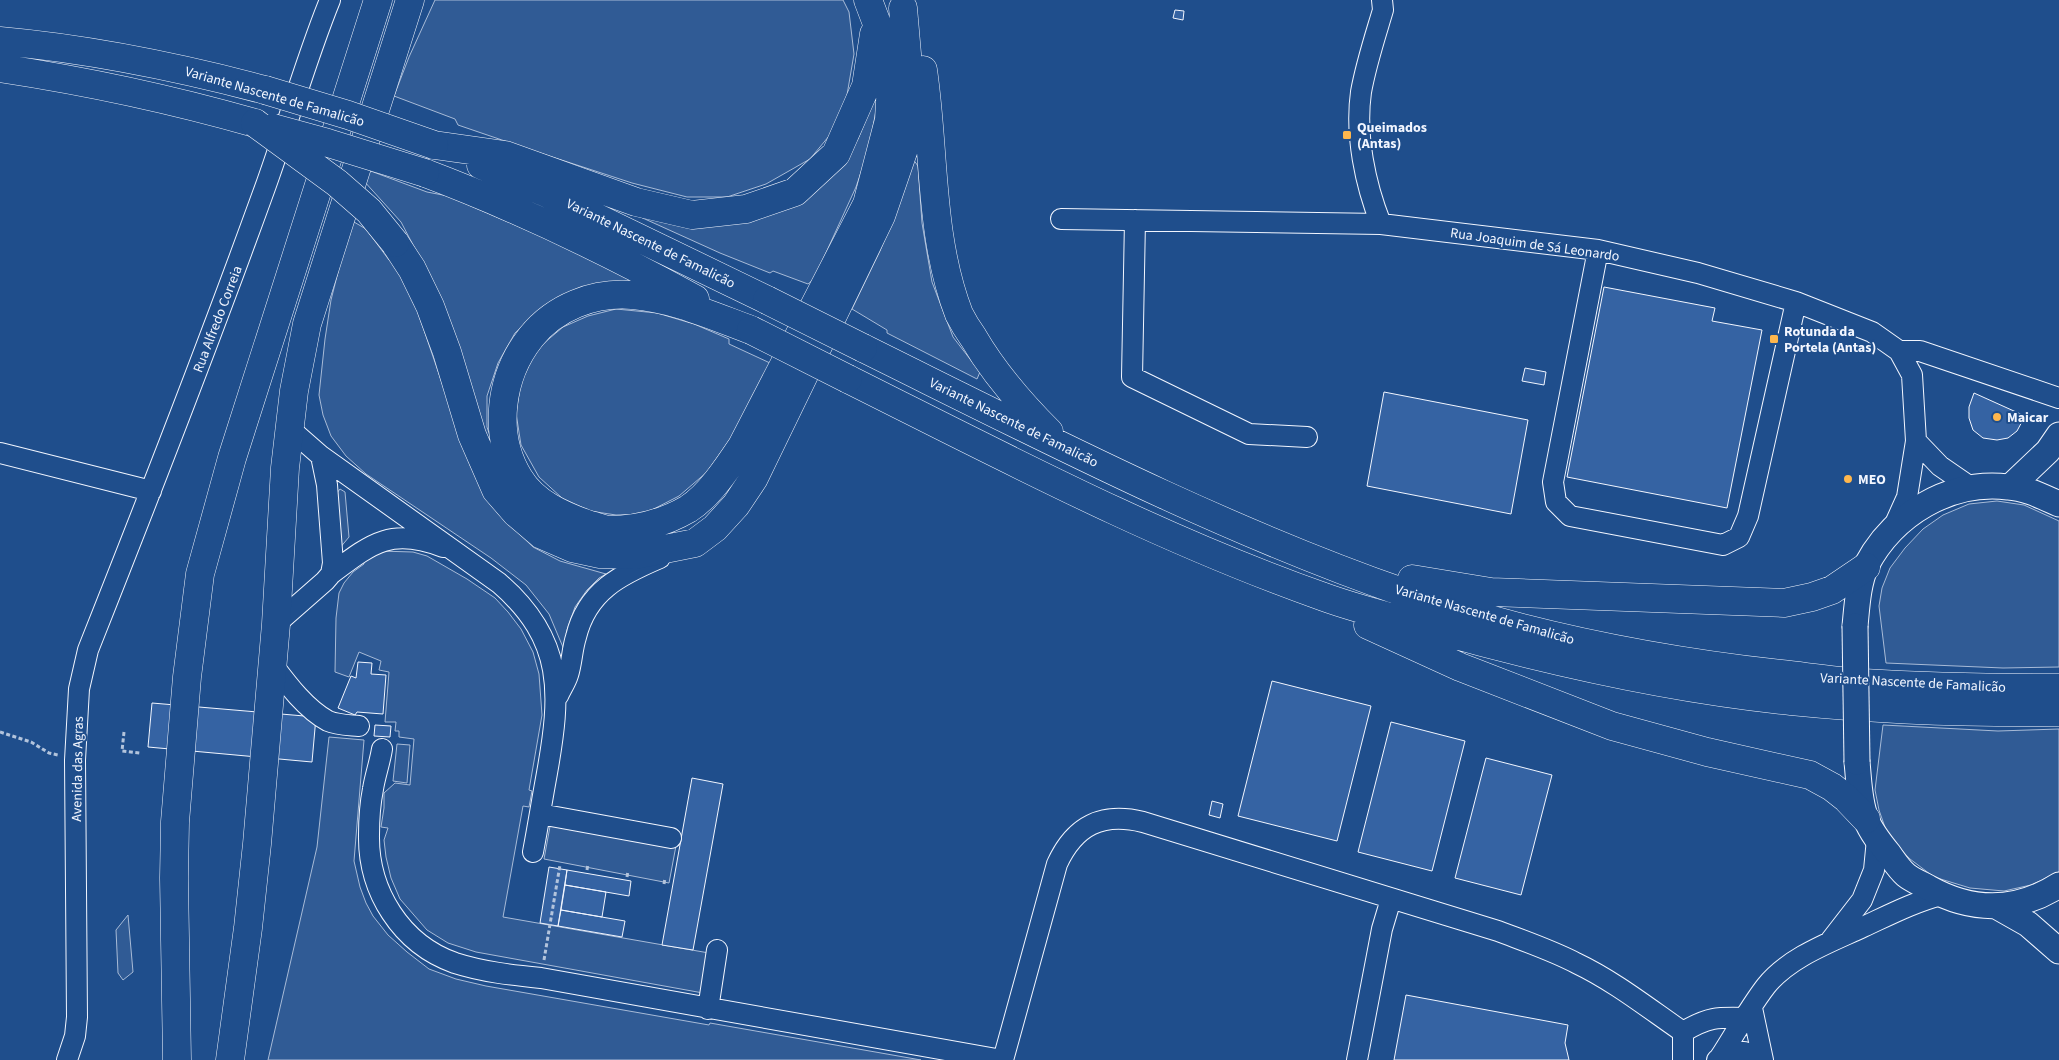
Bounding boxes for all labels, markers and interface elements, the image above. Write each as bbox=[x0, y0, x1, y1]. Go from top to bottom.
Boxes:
street label: Variante Nascente de Famalicão bbox=[183, 62, 367, 132]
place label: Queimados (Antas) bbox=[1357, 118, 1427, 154]
marker: Queimados (Antas) bbox=[1341, 129, 1353, 141]
street label: Variante Nascente de Famalicão bbox=[563, 194, 738, 294]
street label: Rua Joaquim de Sá Leonardo bbox=[1449, 223, 1621, 267]
street label: Rua Alfredo Correia bbox=[188, 263, 248, 376]
place label: Rotunda da Portela (Antas) bbox=[1784, 322, 1876, 358]
marker: Rotunda da Portela (Antas) bbox=[1768, 333, 1780, 345]
street label: Variante Nascente de Famalicão bbox=[926, 373, 1101, 473]
place label: Maicar bbox=[2007, 408, 2049, 428]
marker: Maicar bbox=[1991, 411, 2003, 423]
place label: MEO bbox=[1858, 470, 1886, 490]
marker: MEO bbox=[1842, 473, 1854, 485]
street label: Variante Nascente de Famalicão bbox=[1393, 580, 1577, 650]
street label: Variante Nascente de Famalicão bbox=[1820, 668, 2006, 698]
street label: Avenida das Agras bbox=[67, 716, 89, 822]

